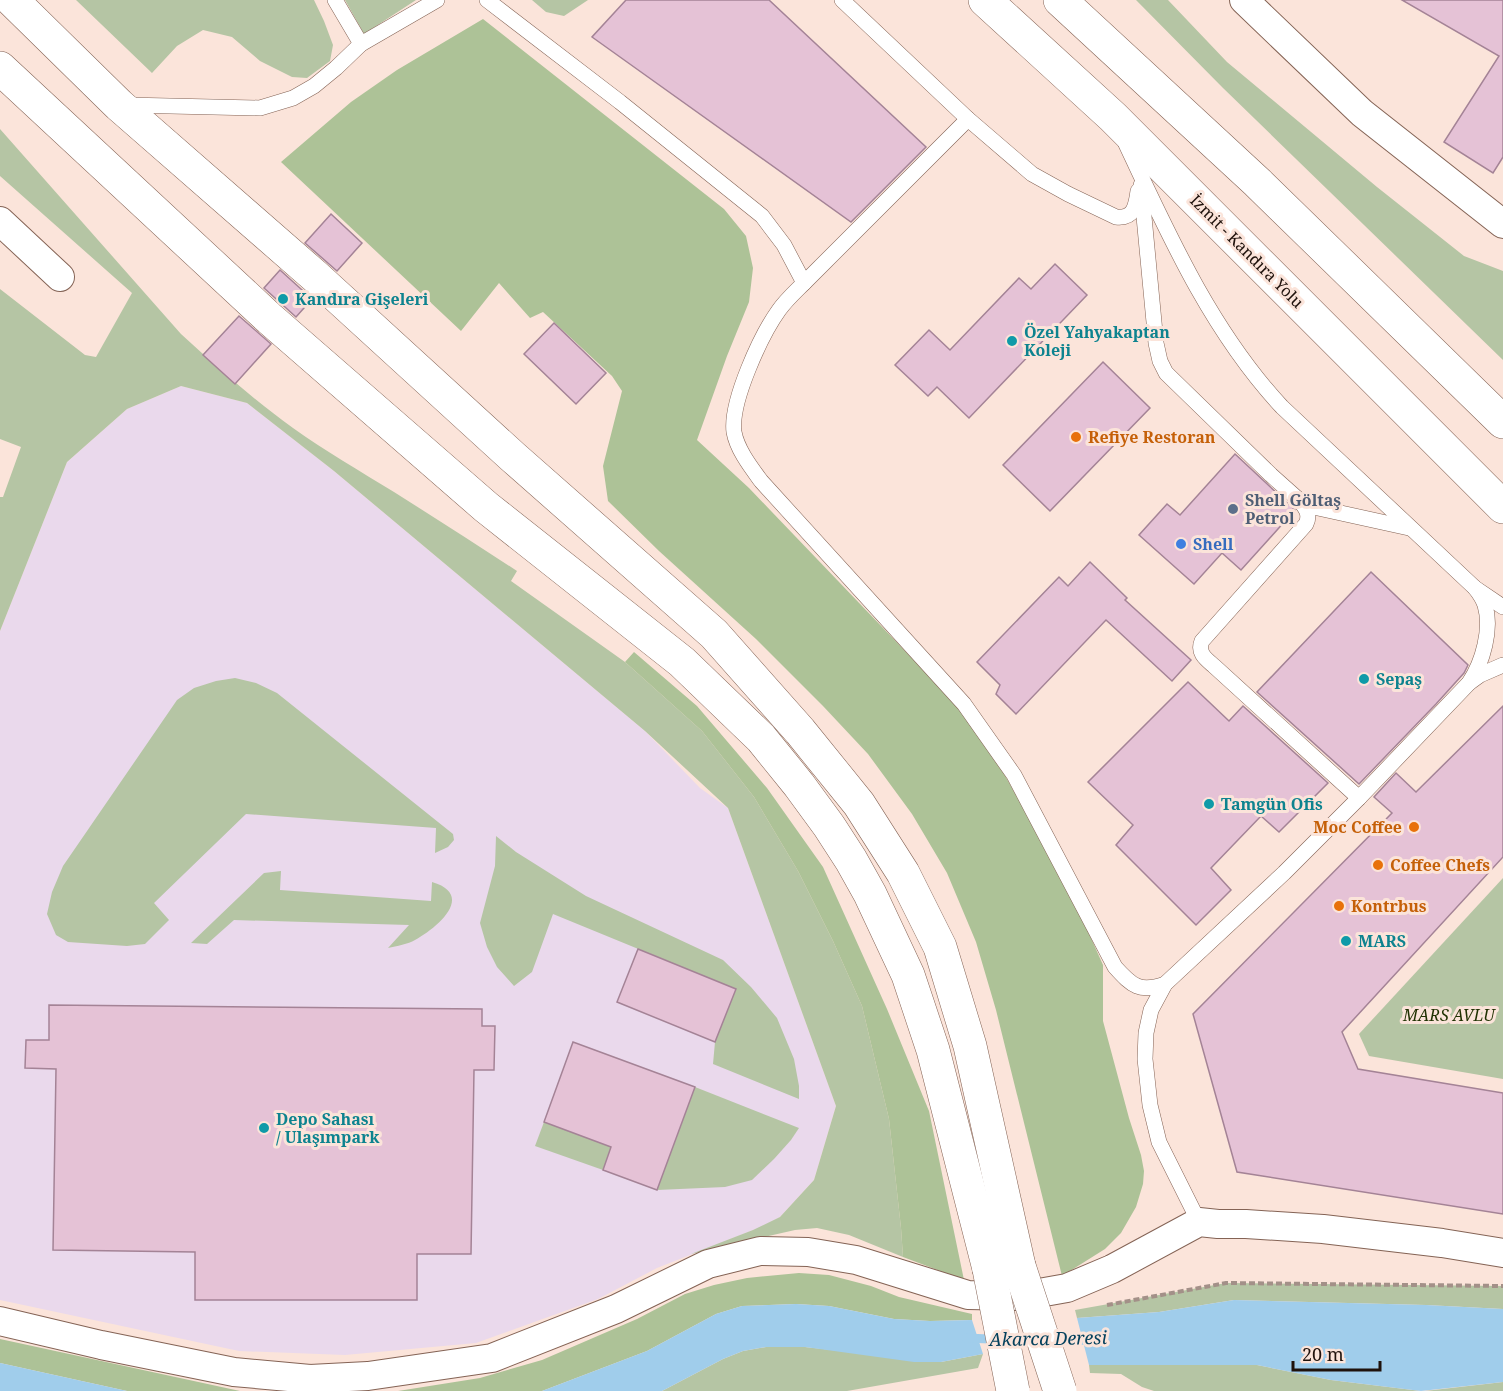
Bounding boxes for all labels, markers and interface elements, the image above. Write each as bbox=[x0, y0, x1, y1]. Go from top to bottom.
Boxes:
street label: İzmit - Kandıra Yolu bbox=[1185, 189, 1309, 313]
place label: Kandıra Gişeleri bbox=[295, 288, 429, 310]
marker: Kandıra Gişeleri bbox=[276, 292, 290, 306]
place label: Özel Yahyakaptan Koleji bbox=[1024, 321, 1170, 361]
marker: Özel Yahyakaptan Koleji bbox=[1005, 334, 1019, 348]
place label: Refiye Restoran bbox=[1088, 426, 1216, 448]
marker: Refiye Restoran bbox=[1069, 430, 1083, 444]
place label: Shell Göltaş Petrol bbox=[1245, 489, 1341, 529]
marker: Shell Göltaş Petrol bbox=[1226, 502, 1240, 516]
place label: Shell bbox=[1193, 533, 1234, 555]
marker: Shell bbox=[1174, 537, 1188, 551]
place label: Sepaş bbox=[1376, 668, 1422, 690]
marker: Sepaş bbox=[1357, 672, 1371, 686]
place label: Tamgün Ofis bbox=[1221, 793, 1323, 815]
marker: Tamgün Ofis bbox=[1202, 797, 1216, 811]
place label: Moc Coffee bbox=[1313, 816, 1402, 838]
marker: Moc Coffee bbox=[1407, 820, 1421, 834]
place label: Coffee Chefs bbox=[1390, 854, 1490, 876]
marker: Coffee Chefs bbox=[1371, 858, 1385, 872]
place label: Kontrbus bbox=[1351, 895, 1427, 917]
marker: Kontrbus bbox=[1332, 899, 1346, 913]
place label: MARS bbox=[1358, 930, 1406, 952]
marker: MARS bbox=[1339, 934, 1353, 948]
park label: MARS AVLU bbox=[1402, 1004, 1496, 1026]
place label: Depo Sahası / Ulaşımpark bbox=[276, 1108, 380, 1148]
marker: Depo Sahası / Ulaşımpark bbox=[257, 1121, 271, 1135]
water label: Akarca Deresi bbox=[987, 1325, 1108, 1351]
scale bar bbox=[1293, 1334, 1380, 1372]
text: 20 m bbox=[1302, 1342, 1344, 1366]

